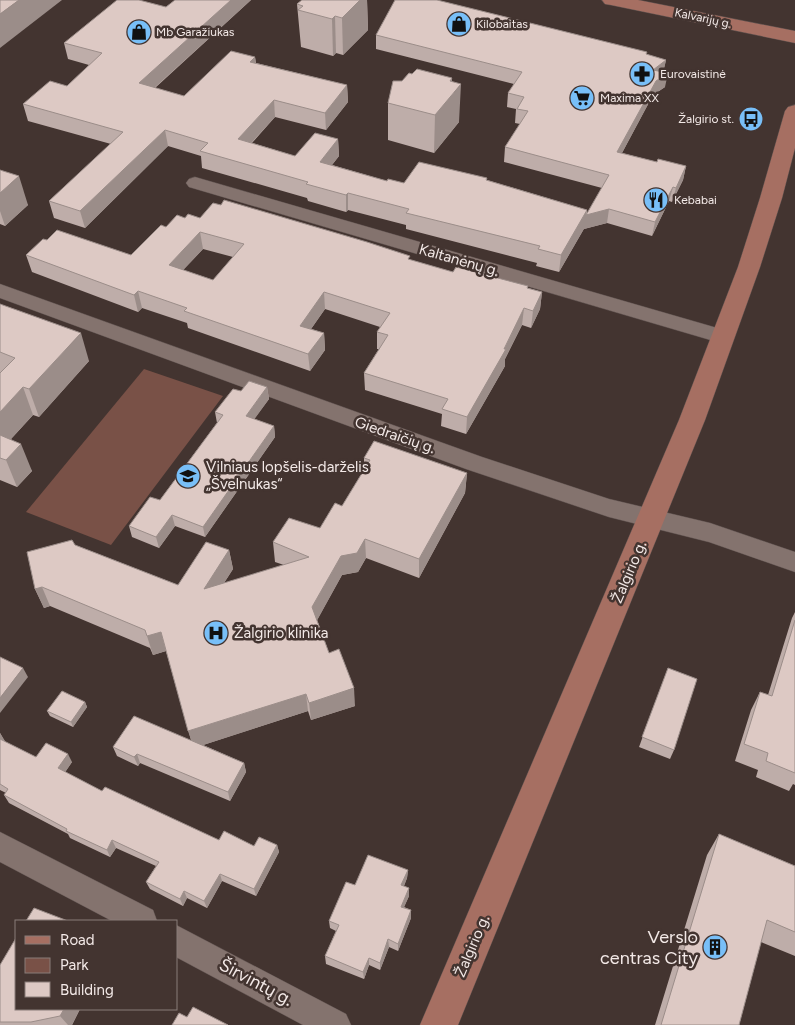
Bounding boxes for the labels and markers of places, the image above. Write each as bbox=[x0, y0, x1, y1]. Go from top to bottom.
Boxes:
shop icon: Kilobaitas bbox=[446, 11, 472, 37]
place label: Kilobaitas bbox=[476, 17, 528, 31]
shop icon: Mb Garažiukas bbox=[126, 19, 152, 45]
place label: Mb Garažiukas bbox=[156, 25, 235, 39]
pharmacy icon: Eurovaistinė bbox=[629, 61, 655, 87]
place label: Eurovaistinė bbox=[660, 67, 726, 81]
supermarket icon: Maxima XX bbox=[569, 85, 595, 111]
place label: Maxima XX bbox=[600, 91, 659, 105]
bus stop icon: Žalgirio st. bbox=[738, 106, 764, 132]
place label: Žalgirio st. bbox=[678, 112, 734, 126]
restaurant icon: Kebabai bbox=[643, 187, 669, 213]
place label: Kebabai bbox=[674, 193, 717, 207]
place label: Vilniaus lopšelis-darželis „Švelnukas“ bbox=[206, 458, 369, 493]
school or university icon: Vilniaus lopšelis-darželis „Švelnukas“ bbox=[175, 463, 201, 489]
hospital icon: Žalgirio klinika bbox=[203, 620, 229, 646]
place label: Žalgirio klinika bbox=[234, 624, 328, 642]
place label: Verslo centras City bbox=[600, 926, 699, 969]
building icon: Verslo centras City bbox=[702, 934, 728, 960]

